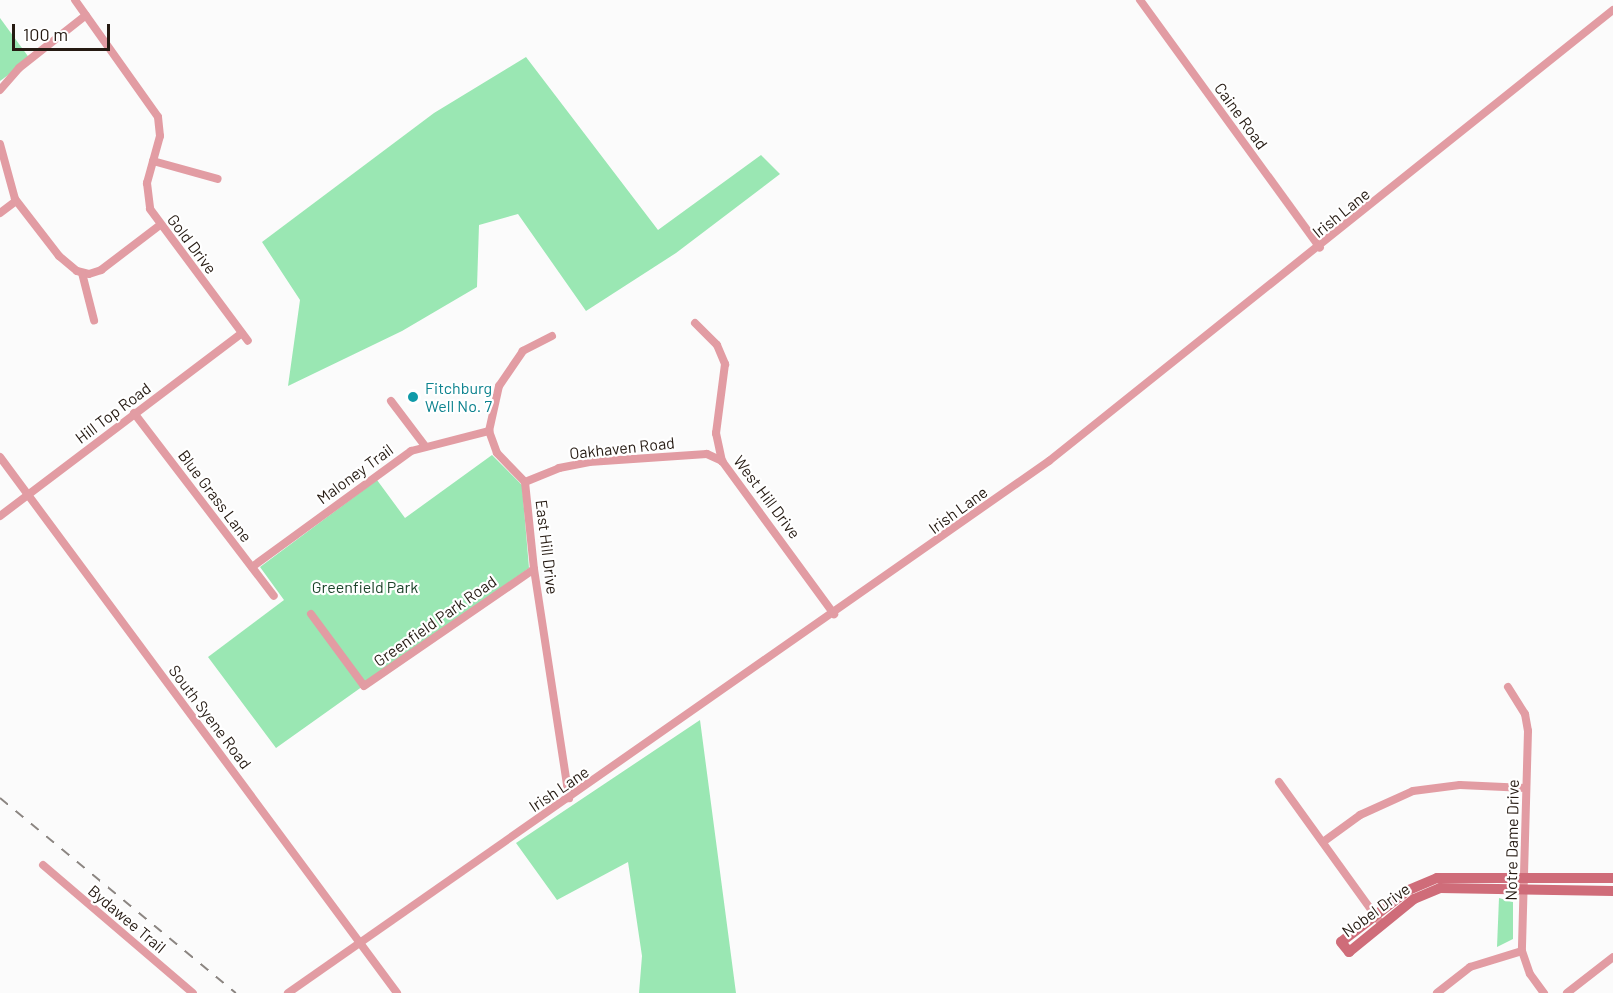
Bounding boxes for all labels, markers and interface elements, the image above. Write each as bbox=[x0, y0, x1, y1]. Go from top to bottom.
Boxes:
scale bar bbox=[15, 12, 112, 50]
text: 100 m bbox=[23, 23, 68, 45]
street label: Caine Road bbox=[1210, 79, 1272, 153]
street label: Irish Lane bbox=[1309, 184, 1373, 242]
street label: Gold Drive bbox=[163, 210, 221, 278]
street label: Hill Top Road bbox=[72, 378, 154, 448]
place label: Fitchburg Well No. 7 bbox=[425, 378, 492, 416]
marker: Fitchburg Well No. 7 bbox=[406, 390, 420, 404]
street label: Oakhaven Road bbox=[568, 433, 676, 463]
street label: Maloney Trail bbox=[313, 440, 397, 508]
street label: Blue Grass Lane bbox=[174, 446, 256, 546]
street label: West Hill Drive bbox=[730, 452, 804, 542]
street label: Irish Lane bbox=[925, 482, 991, 538]
street label: East Hill Drive bbox=[532, 499, 562, 595]
street label: Greenfield Park Road bbox=[370, 571, 500, 671]
park label: Greenfield Park bbox=[312, 577, 418, 597]
street label: South Syene Road bbox=[165, 661, 255, 773]
street label: Irish Lane bbox=[525, 762, 593, 816]
street label: Notre Dame Drive bbox=[1501, 779, 1523, 901]
street label: Nobel Drive bbox=[1338, 879, 1414, 941]
street label: Bydawee Trail bbox=[84, 881, 170, 957]

